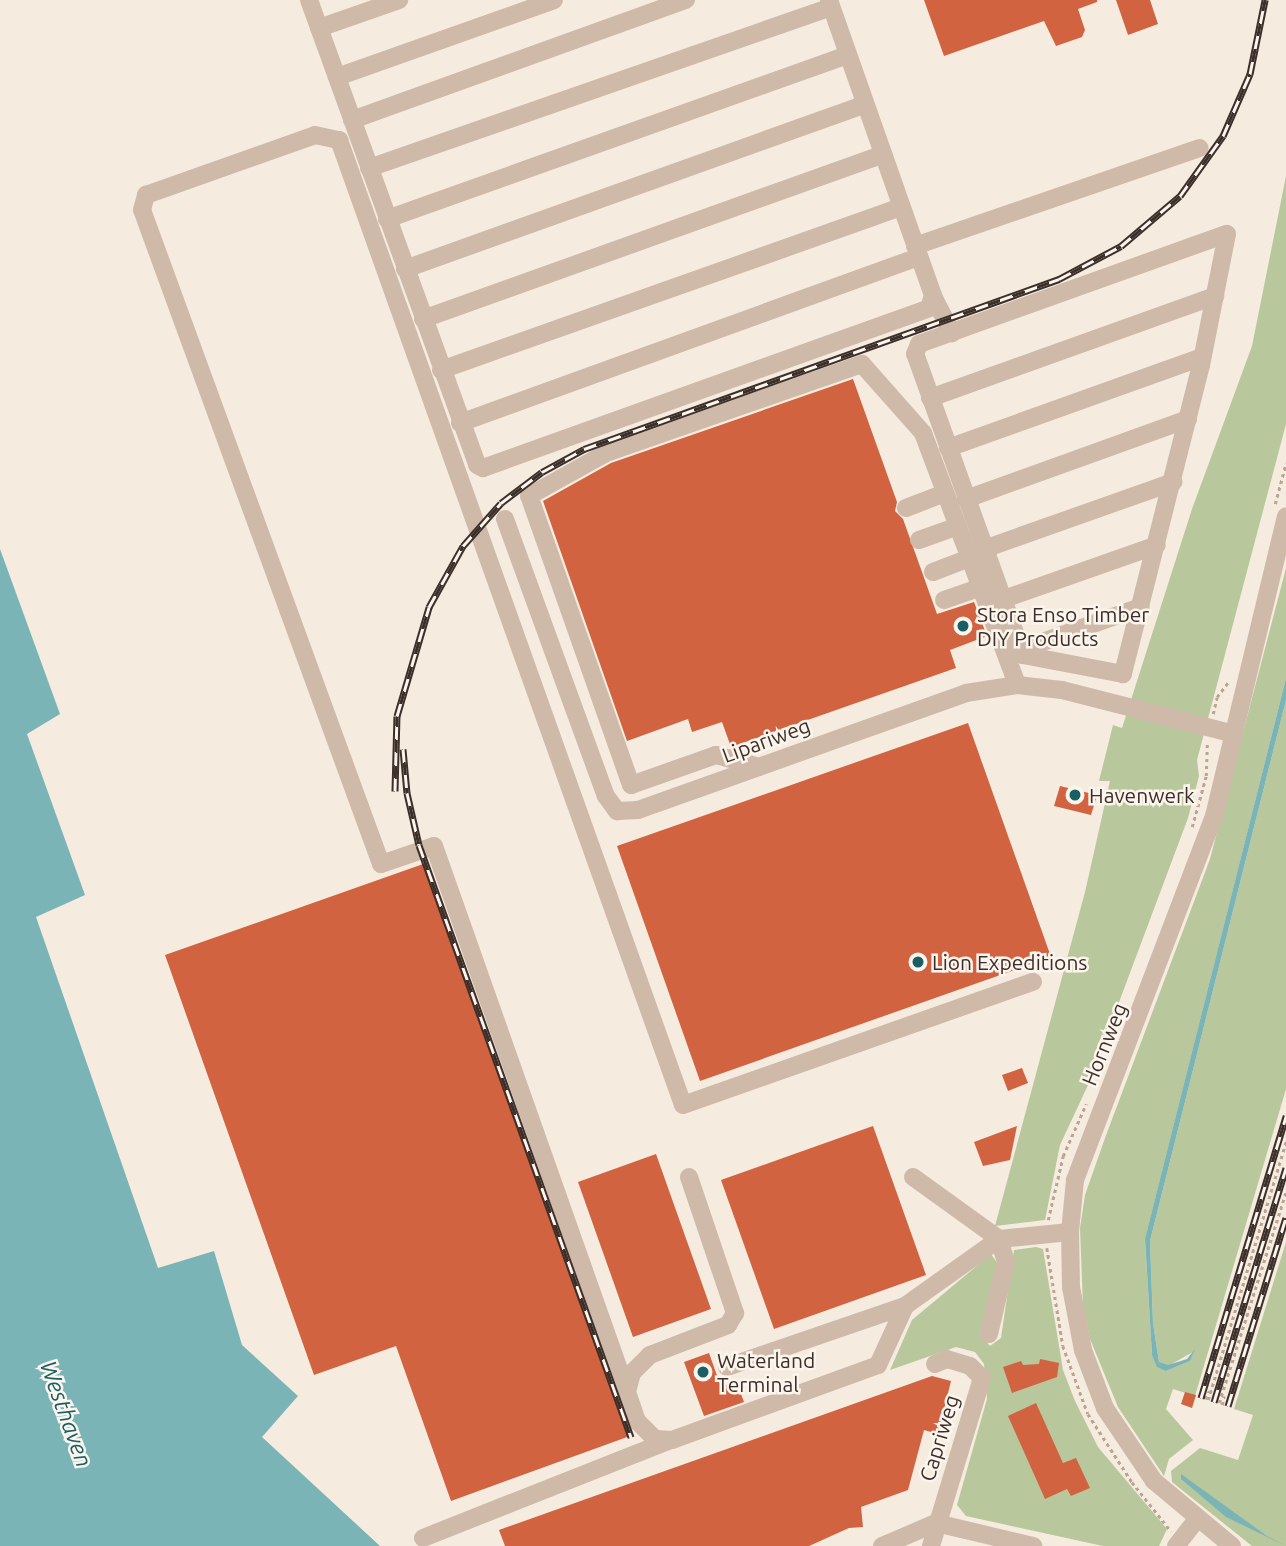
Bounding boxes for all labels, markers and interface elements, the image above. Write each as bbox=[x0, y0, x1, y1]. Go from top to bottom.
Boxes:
place label: Stora Enso Timber DIY Products bbox=[977, 601, 1149, 651]
marker: Stora Enso Timber DIY Products bbox=[955, 618, 971, 634]
street label: Lipariweg bbox=[719, 712, 813, 768]
place label: Havenwerk bbox=[1089, 782, 1195, 808]
marker: Havenwerk bbox=[1067, 787, 1083, 803]
place label: Lion Expeditions bbox=[932, 949, 1087, 975]
marker: Lion Expeditions bbox=[910, 954, 926, 970]
street label: Hornweg bbox=[1076, 999, 1132, 1089]
place label: Waterland Terminal bbox=[717, 1347, 815, 1397]
water label: Westhaven bbox=[34, 1357, 98, 1471]
marker: Waterland Terminal bbox=[695, 1364, 711, 1380]
street label: Capriweg bbox=[914, 1392, 964, 1484]

